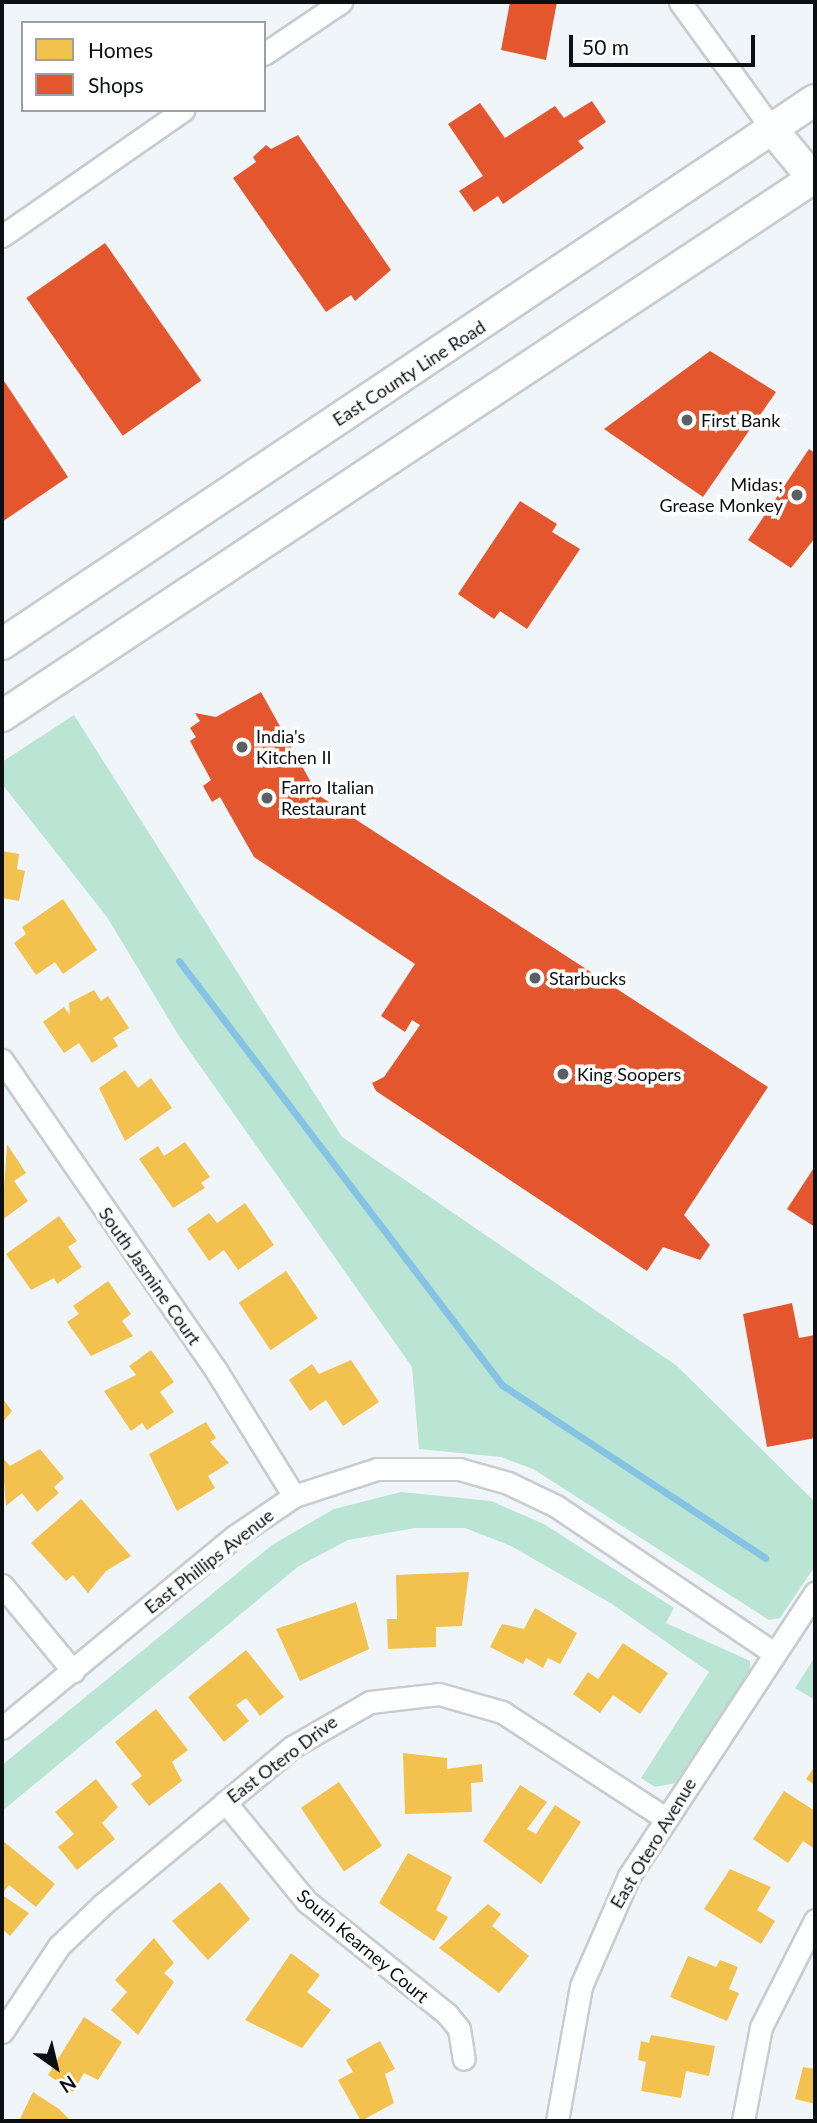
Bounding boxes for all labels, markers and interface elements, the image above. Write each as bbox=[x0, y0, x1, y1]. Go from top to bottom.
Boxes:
legend bbox=[21, 21, 266, 112]
scale bar bbox=[572, 21, 758, 65]
text: 50 m bbox=[582, 34, 629, 59]
text: Homes bbox=[88, 37, 153, 62]
text: Shops bbox=[88, 72, 144, 97]
street label: East County Line Road bbox=[328, 315, 490, 431]
place label: First Bank bbox=[701, 409, 780, 431]
marker: First Bank bbox=[679, 412, 695, 428]
place label: Midas; Grease Monkey bbox=[660, 474, 783, 516]
marker: Midas; Grease Monkey bbox=[789, 487, 805, 503]
place label: India's Kitchen II bbox=[256, 726, 332, 768]
marker: India's Kitchen II bbox=[234, 739, 250, 755]
place label: Farro Italian Restaurant bbox=[281, 777, 374, 820]
marker: Farro Italian Restaurant bbox=[259, 790, 275, 806]
place label: Starbucks bbox=[549, 967, 626, 989]
marker: Starbucks bbox=[527, 970, 543, 986]
place label: King Soopers bbox=[577, 1063, 681, 1085]
marker: King Soopers bbox=[555, 1066, 571, 1082]
street label: South Jasmine Court bbox=[94, 1203, 206, 1349]
street label: East Phillips Avenue bbox=[140, 1504, 278, 1618]
street label: East Otero Drive bbox=[223, 1711, 341, 1807]
street label: East Otero Avenue bbox=[605, 1774, 701, 1912]
street label: South Kearney Court bbox=[293, 1885, 433, 2007]
north arrow bbox=[21, 2032, 91, 2102]
text: N bbox=[56, 2071, 81, 2098]

